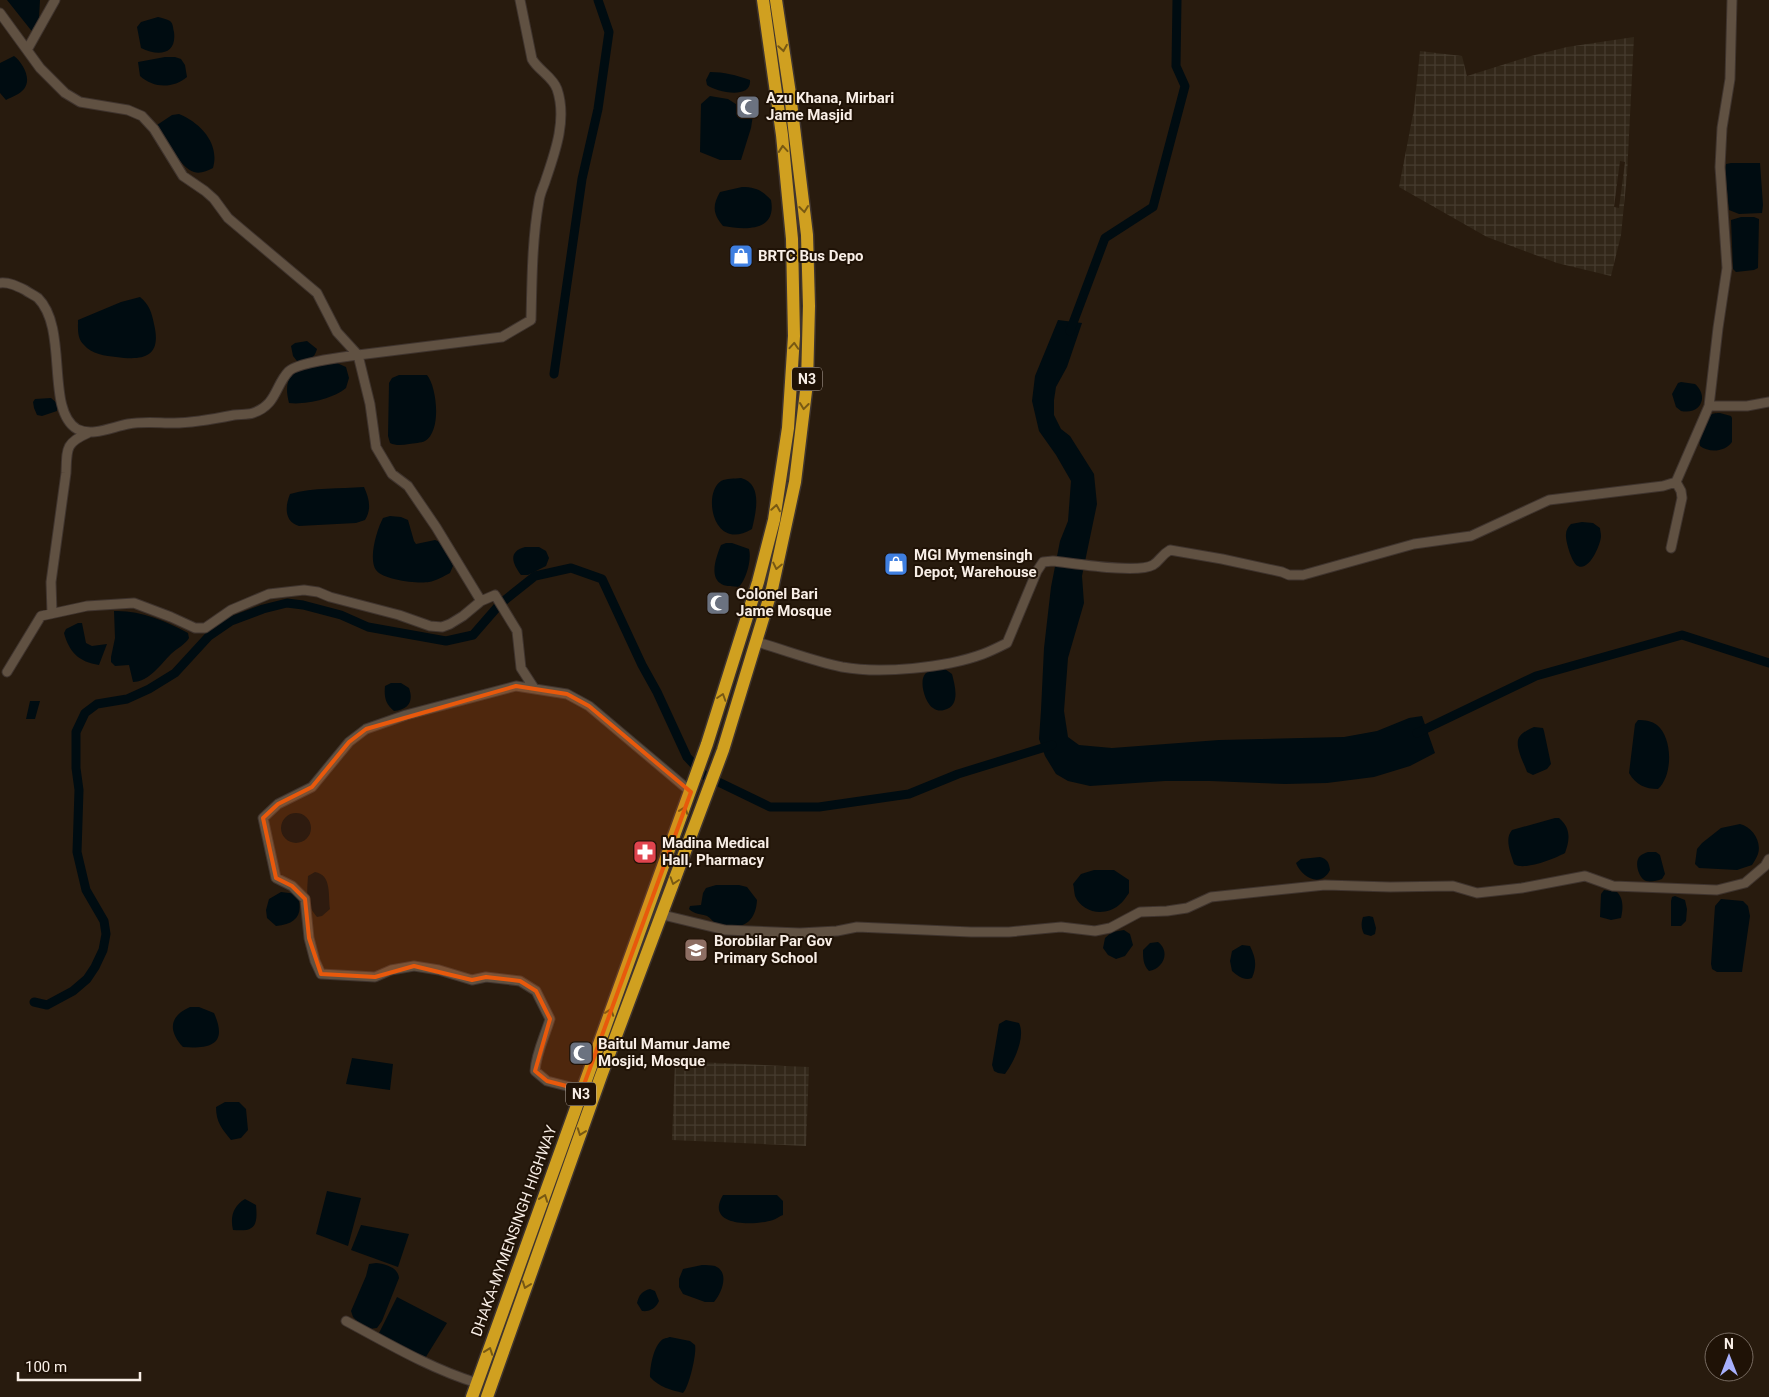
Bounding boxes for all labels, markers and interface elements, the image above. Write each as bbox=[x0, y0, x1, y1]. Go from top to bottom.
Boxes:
one-way arrow bbox=[777, 45, 788, 53]
place label: Azu Khana, Mirbari Jame Masjid bbox=[766, 89, 894, 124]
mosque icon: Azu Khana, Mirbari Jame Masjid bbox=[735, 94, 761, 120]
one-way arrow bbox=[778, 145, 789, 153]
one-way arrow bbox=[798, 206, 809, 214]
shop icon: BRTC Bus Depo bbox=[728, 243, 754, 269]
place label: BRTC Bus Depo bbox=[758, 247, 864, 265]
one-way arrow bbox=[788, 342, 799, 350]
road number: N3 bbox=[792, 368, 822, 390]
one-way arrow bbox=[799, 403, 810, 411]
one-way arrow bbox=[770, 503, 781, 511]
place label: MGI Mymensingh Depot, Warehouse bbox=[914, 546, 1037, 581]
shop icon: MGI Mymensingh Depot, Warehouse bbox=[883, 551, 909, 577]
one-way arrow bbox=[772, 562, 783, 571]
place label: Colonel Bari Jame Mosque bbox=[736, 585, 832, 620]
mosque icon: Colonel Bari Jame Mosque bbox=[705, 590, 731, 616]
one-way arrow bbox=[716, 694, 726, 702]
one-way arrow bbox=[678, 806, 688, 815]
place label: Madina Medical Hall, Pharmacy bbox=[662, 834, 769, 869]
pharmacy icon: Madina Medical Hall, Pharmacy bbox=[632, 839, 658, 865]
one-way arrow bbox=[669, 876, 679, 884]
place label: Borobilar Par Gov Primary School bbox=[714, 932, 833, 967]
school or university icon: Borobilar Par Gov Primary School bbox=[683, 937, 709, 963]
one-way arrow bbox=[604, 1009, 614, 1017]
place label: Baitul Mamur Jame Mosjid, Mosque bbox=[598, 1035, 730, 1070]
mosque icon: Baitul Mamur Jame Mosjid, Mosque bbox=[568, 1040, 594, 1066]
road number: N3 bbox=[566, 1082, 596, 1106]
street label: DHAKA-MYMENSINGH HIGHWAY bbox=[467, 1123, 561, 1339]
one-way arrow bbox=[577, 1127, 587, 1136]
one-way arrow bbox=[538, 1194, 548, 1203]
one-way arrow bbox=[522, 1280, 532, 1289]
north arrow bbox=[1704, 1332, 1754, 1382]
text: N bbox=[1724, 1336, 1734, 1352]
one-way arrow bbox=[483, 1347, 493, 1356]
scale bar bbox=[18, 1350, 140, 1382]
text: 100 m bbox=[25, 1358, 67, 1376]

